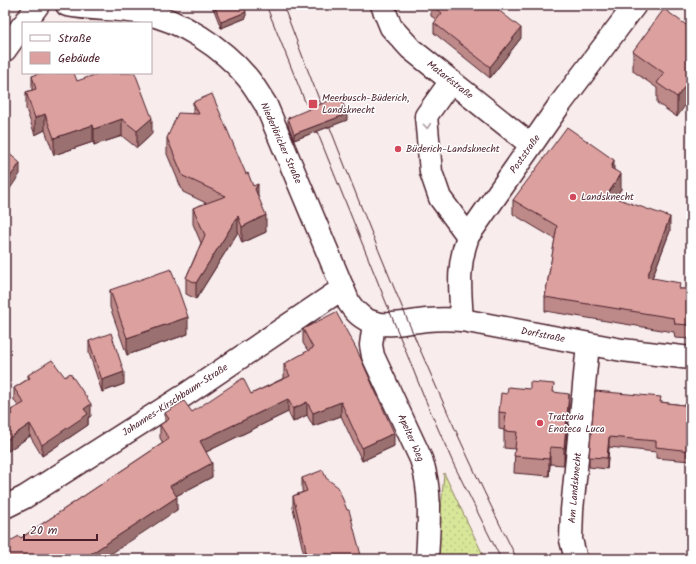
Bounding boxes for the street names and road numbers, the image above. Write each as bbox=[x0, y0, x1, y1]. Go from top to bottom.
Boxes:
street label: Mataréstraße bbox=[423, 57, 477, 104]
street label: Niederlöricker Straße bbox=[256, 100, 306, 187]
street label: Poststraße bbox=[506, 131, 545, 177]
street label: Dorfstraße bbox=[520, 323, 567, 347]
street label: Johannes-Kirschbaum-Straße bbox=[119, 359, 232, 440]
street label: Apelter Weg bbox=[393, 412, 429, 465]
street label: Am Landsknecht bbox=[564, 452, 586, 524]

